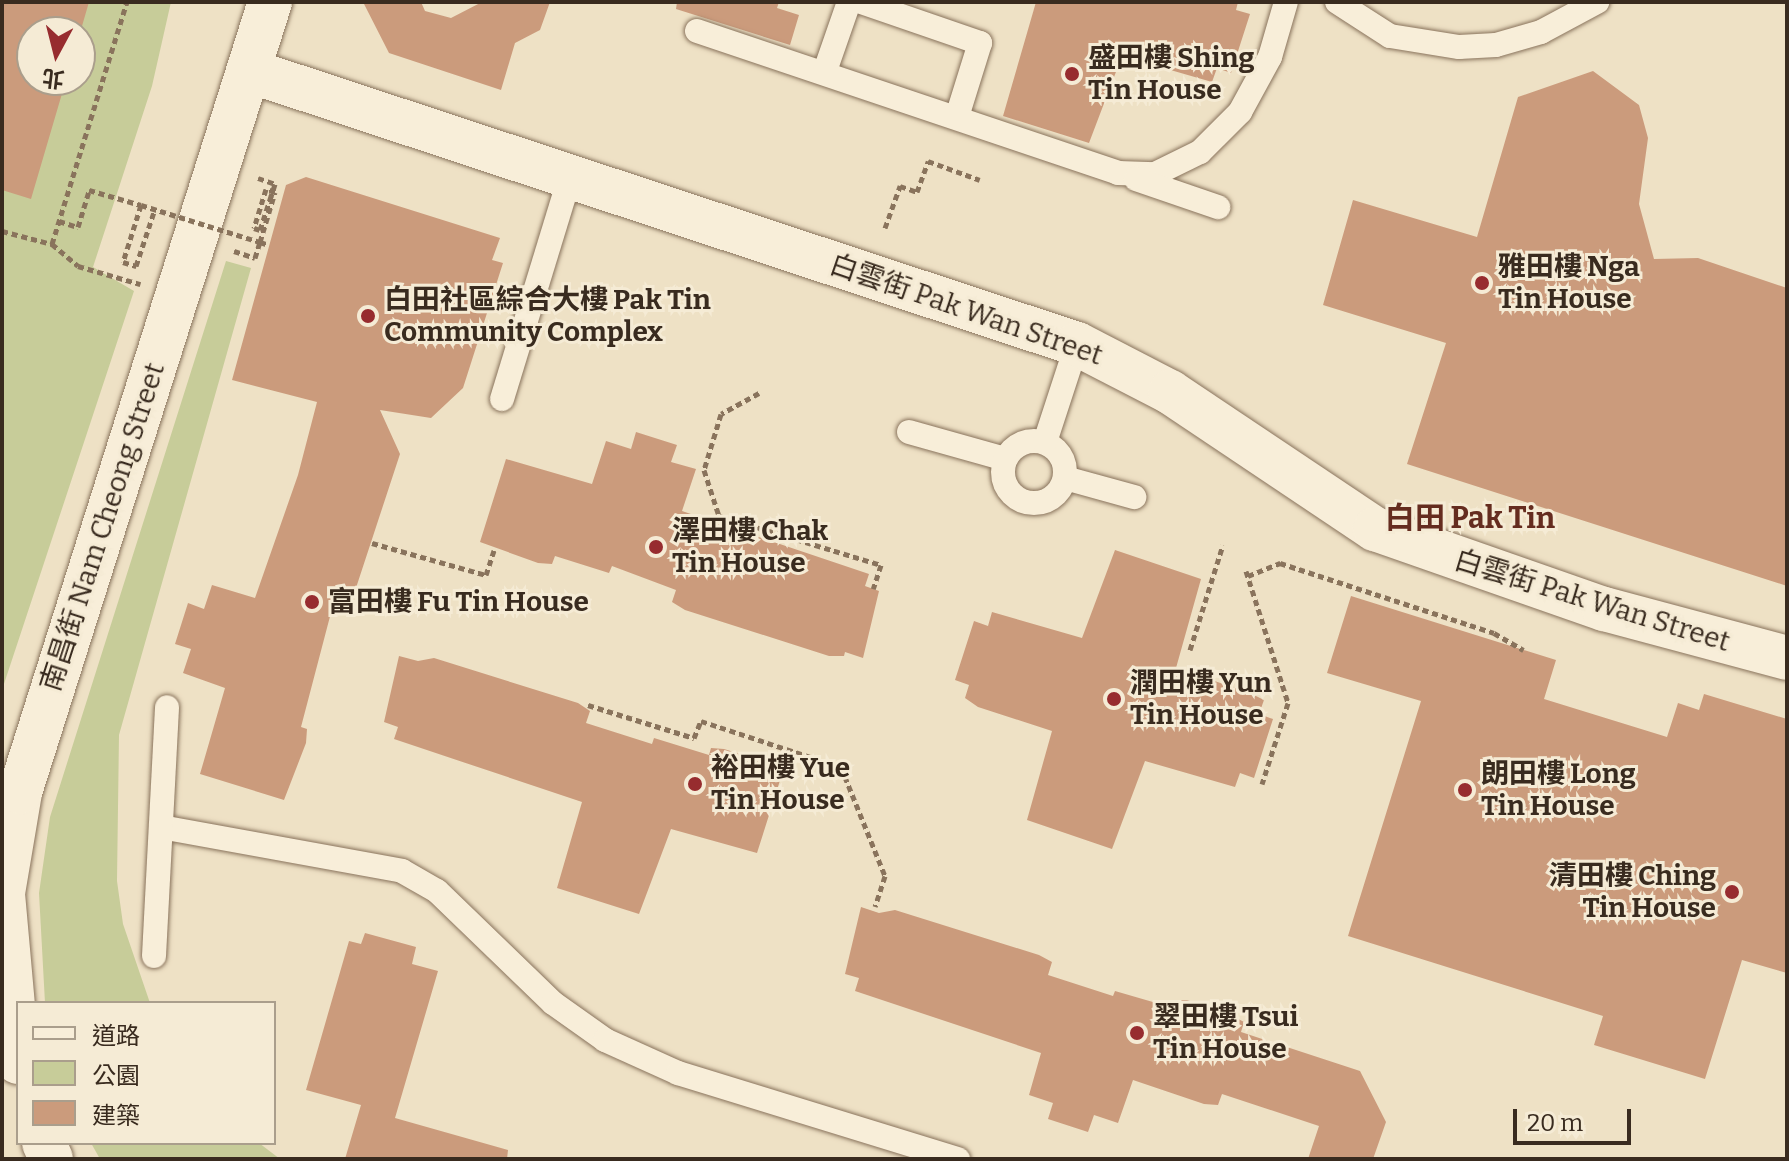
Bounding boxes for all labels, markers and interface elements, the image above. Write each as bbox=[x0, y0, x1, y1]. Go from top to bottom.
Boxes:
north arrow bbox=[16, 16, 96, 96]
place label: 盛田樓 Shing Tin House bbox=[1088, 41, 1255, 107]
text: 北 bbox=[41, 64, 66, 93]
marker: 盛田樓 Shing Tin House bbox=[1063, 65, 1081, 83]
street label: 白雲街 Pak Wan Street bbox=[825, 247, 1107, 373]
place label: 雅田樓 Nga Tin House bbox=[1498, 250, 1640, 316]
marker: 雅田樓 Nga Tin House bbox=[1473, 274, 1491, 292]
place label: 白田社區綜合大樓 Pak Tin Community Complex bbox=[384, 283, 711, 349]
marker: 白田社區綜合大樓 Pak Tin Community Complex bbox=[359, 307, 377, 325]
street label: 南昌街 Nam Cheong Street bbox=[34, 359, 172, 695]
district label: 白田 Pak Tin bbox=[1385, 500, 1555, 536]
place label: 澤田樓 Chak Tin House bbox=[672, 514, 828, 580]
marker: 澤田樓 Chak Tin House bbox=[647, 538, 665, 556]
street label: 白雲街 Pak Wan Street bbox=[1450, 543, 1734, 659]
place label: 富田樓 Fu Tin House bbox=[328, 585, 589, 619]
marker: 富田樓 Fu Tin House bbox=[303, 593, 321, 611]
place label: 潤田樓 Yun Tin House bbox=[1130, 666, 1272, 732]
marker: 潤田樓 Yun Tin House bbox=[1105, 690, 1123, 708]
place label: 裕田樓 Yue Tin House bbox=[711, 751, 850, 817]
place label: 朗田樓 Long Tin House bbox=[1481, 757, 1636, 823]
marker: 裕田樓 Yue Tin House bbox=[686, 775, 704, 793]
marker: 朗田樓 Long Tin House bbox=[1456, 781, 1474, 799]
place label: 清田樓 Ching Tin House bbox=[1549, 859, 1716, 925]
marker: 清田樓 Ching Tin House bbox=[1723, 883, 1741, 901]
place label: 翠田樓 Tsui Tin House bbox=[1153, 1000, 1298, 1066]
legend bbox=[16, 1001, 276, 1145]
text: 道路 bbox=[92, 1022, 140, 1050]
marker: 翠田樓 Tsui Tin House bbox=[1128, 1024, 1146, 1042]
text: 公園 bbox=[92, 1062, 140, 1090]
scale bar bbox=[1517, 1093, 1635, 1143]
text: 建築 bbox=[92, 1102, 140, 1130]
text: 20 m bbox=[1527, 1109, 1583, 1137]

